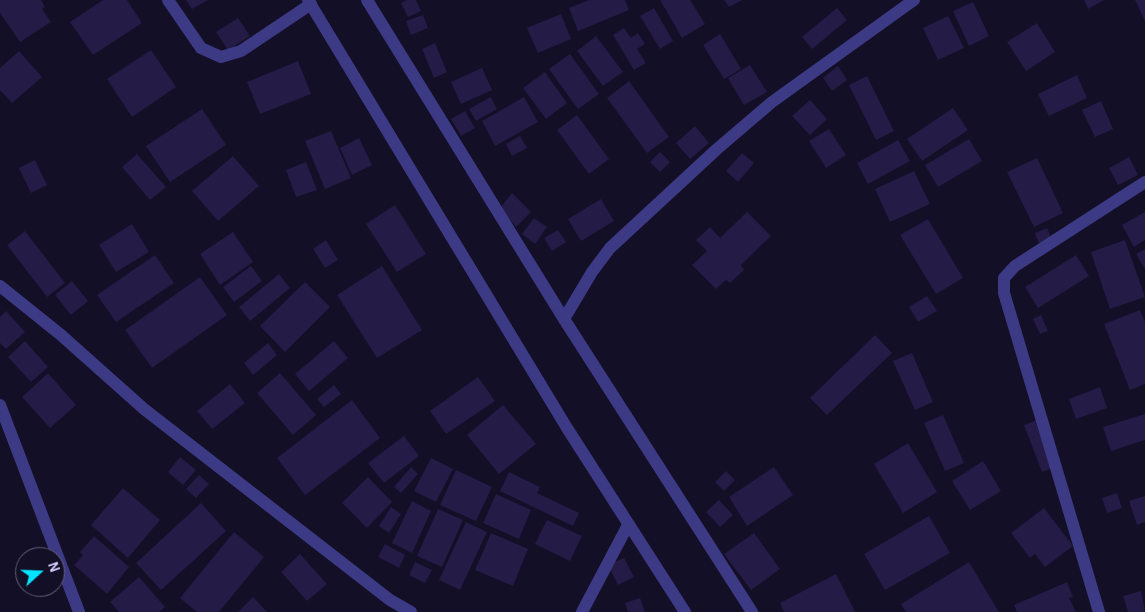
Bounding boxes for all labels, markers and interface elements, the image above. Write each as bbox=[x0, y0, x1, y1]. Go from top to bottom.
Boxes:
north arrow bbox=[15, 547, 65, 597]
text: N bbox=[45, 560, 61, 574]

